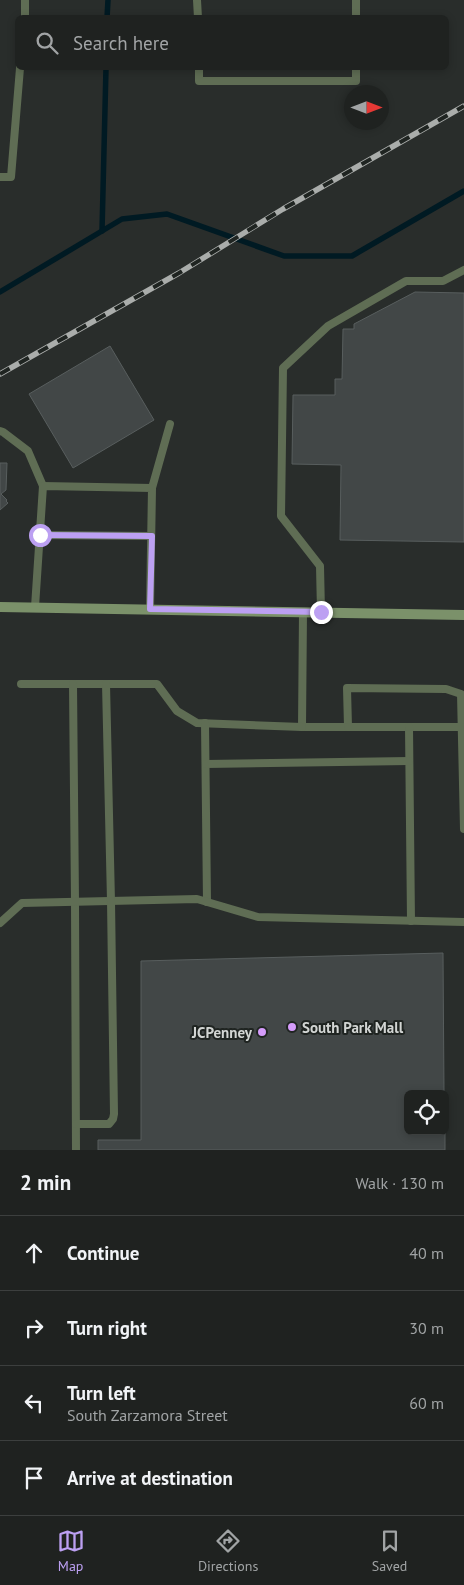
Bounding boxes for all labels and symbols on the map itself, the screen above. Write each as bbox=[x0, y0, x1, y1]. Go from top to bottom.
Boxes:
north arrow bbox=[344, 85, 389, 130]
route start bbox=[29, 524, 52, 547]
route end bbox=[310, 601, 333, 624]
place label: South Park Mall bbox=[302, 1018, 404, 1037]
marker: South Park Mall bbox=[286, 1021, 298, 1033]
place label: JCPenney bbox=[191, 1023, 253, 1042]
marker: JCPenney bbox=[256, 1026, 268, 1038]

